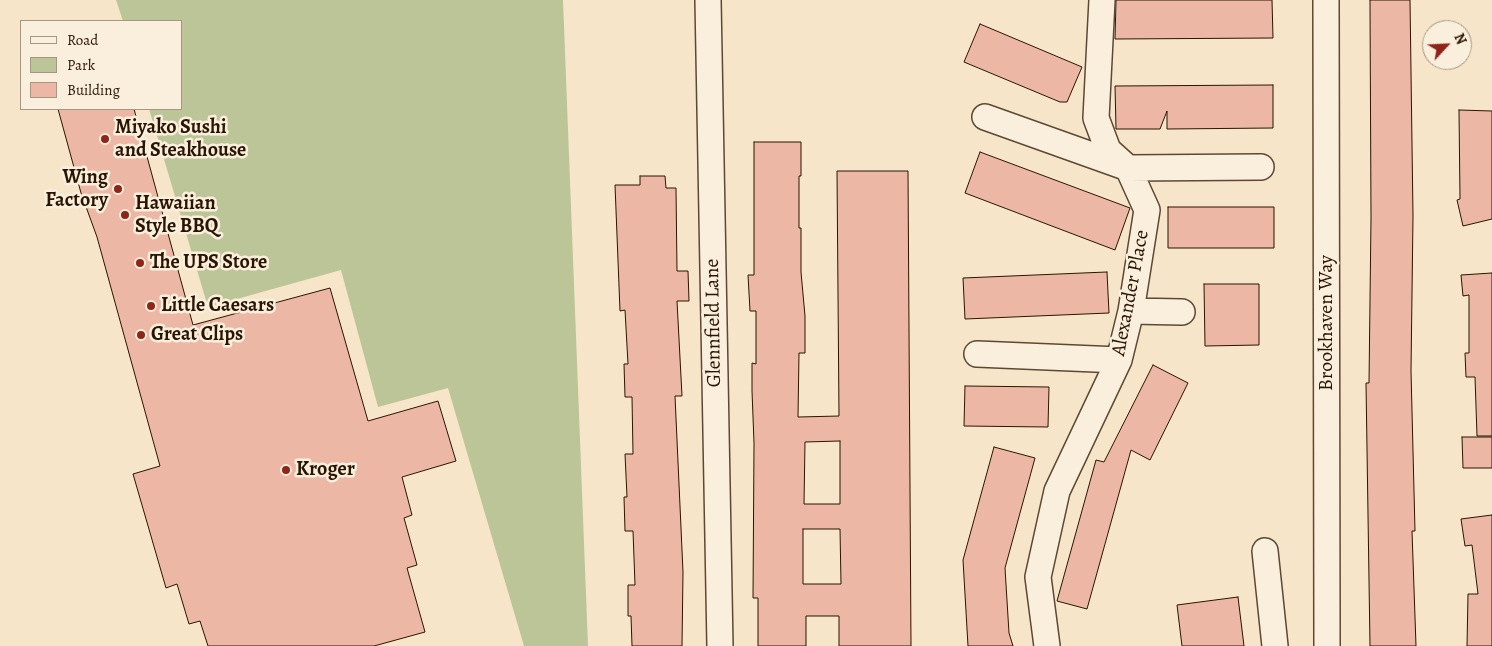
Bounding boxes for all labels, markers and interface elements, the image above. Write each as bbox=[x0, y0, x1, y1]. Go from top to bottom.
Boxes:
legend bbox=[20, 20, 182, 110]
north arrow bbox=[1422, 20, 1472, 70]
text: Road bbox=[67, 30, 98, 50]
text: N bbox=[1449, 30, 1471, 48]
text: Park bbox=[67, 55, 95, 75]
text: Building bbox=[67, 80, 120, 100]
place label: Miyako Sushi and Steakhouse bbox=[115, 116, 246, 163]
marker: Miyako Sushi and Steakhouse bbox=[99, 133, 111, 145]
place label: Wing Factory bbox=[45, 166, 108, 213]
marker: Wing Factory bbox=[112, 183, 124, 195]
place label: Hawaiian Style BBQ bbox=[135, 192, 218, 239]
marker: Hawaiian Style BBQ bbox=[119, 209, 131, 221]
street label: Alexander Place bbox=[1107, 228, 1155, 358]
place label: The UPS Store bbox=[150, 251, 267, 275]
street label: Brookhaven Way bbox=[1315, 255, 1339, 391]
marker: The UPS Store bbox=[134, 257, 146, 269]
street label: Glennfield Lane bbox=[701, 259, 727, 387]
place label: Little Caesars bbox=[161, 294, 274, 318]
marker: Little Caesars bbox=[145, 300, 157, 312]
place label: Great Clips bbox=[151, 323, 243, 347]
marker: Great Clips bbox=[135, 329, 147, 341]
place label: Kroger bbox=[296, 458, 355, 482]
marker: Kroger bbox=[280, 464, 292, 476]

